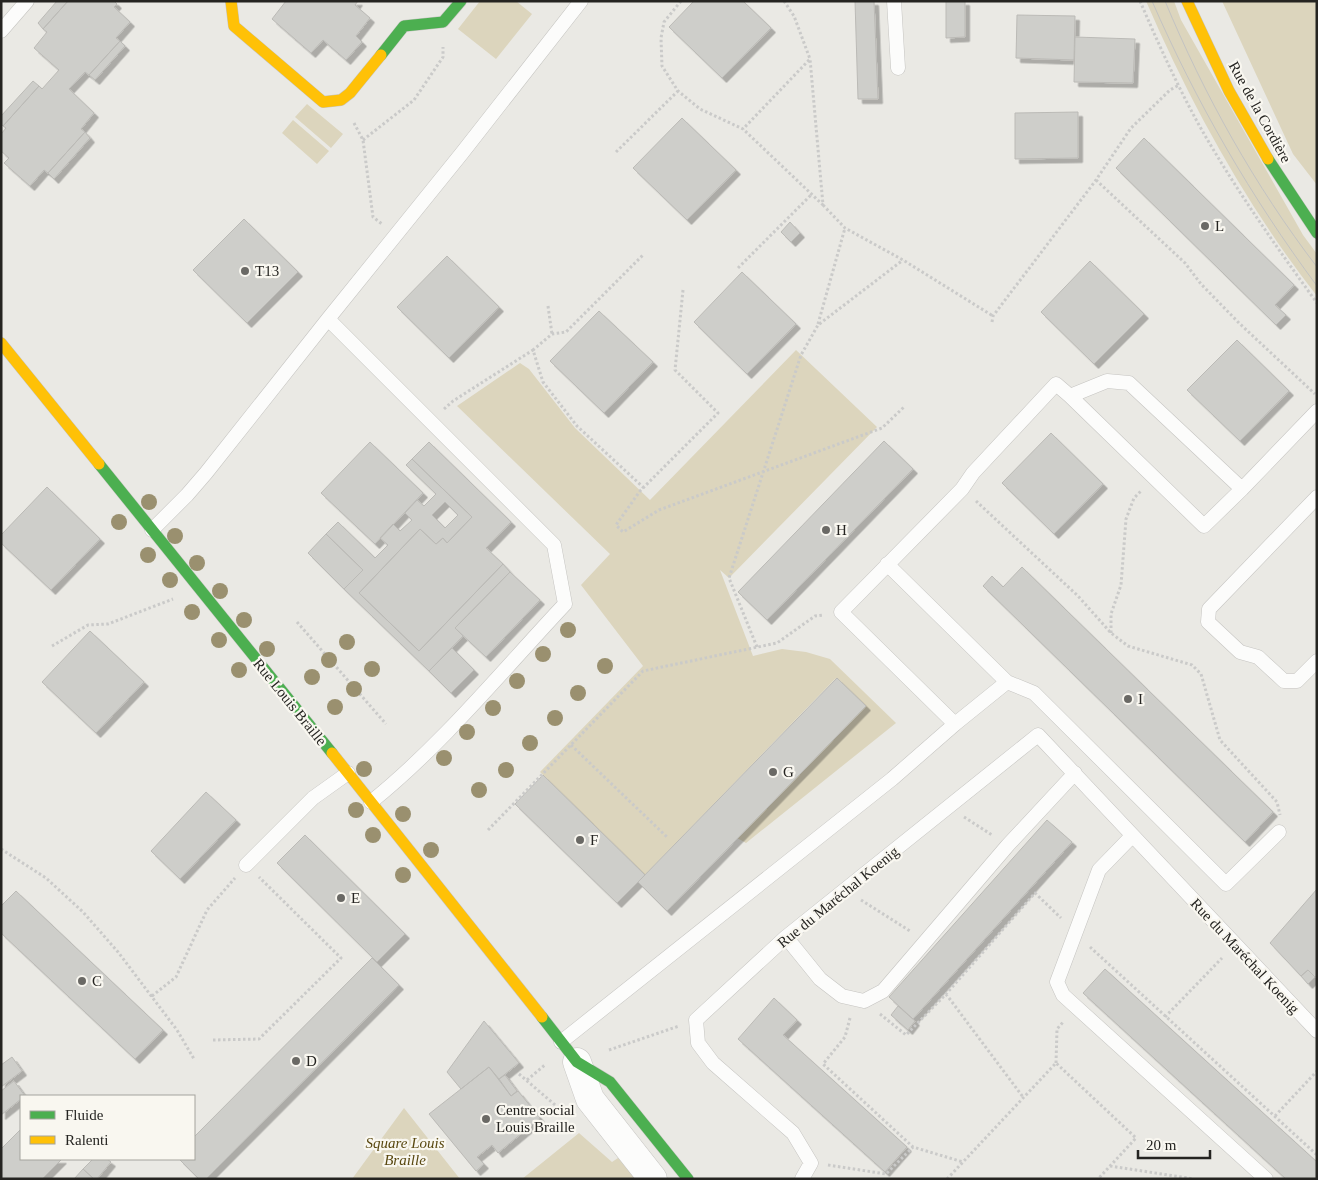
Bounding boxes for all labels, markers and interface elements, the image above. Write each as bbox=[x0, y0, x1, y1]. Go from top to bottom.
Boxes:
street label: Rue de la Cordière bbox=[1226, 59, 1295, 166]
place label: L bbox=[1215, 218, 1224, 234]
marker: L bbox=[1199, 220, 1211, 232]
place label: T13 bbox=[255, 263, 279, 279]
marker: T13 bbox=[239, 265, 251, 277]
place label: H bbox=[836, 522, 847, 538]
marker: H bbox=[820, 524, 832, 536]
street label: Rue Louis Braille bbox=[250, 656, 330, 749]
place label: I bbox=[1138, 691, 1143, 707]
marker: I bbox=[1122, 693, 1134, 705]
place label: G bbox=[783, 764, 794, 780]
marker: G bbox=[767, 766, 779, 778]
place label: F bbox=[590, 832, 598, 848]
marker: F bbox=[574, 834, 586, 846]
street label: Rue du Maréchal Koenig bbox=[774, 843, 902, 951]
place label: E bbox=[351, 890, 360, 906]
marker: E bbox=[335, 892, 347, 904]
street label: Rue du Maréchal Koenig bbox=[1188, 895, 1303, 1017]
place label: C bbox=[92, 973, 102, 989]
marker: C bbox=[76, 975, 88, 987]
place label: D bbox=[306, 1053, 317, 1069]
marker: D bbox=[290, 1055, 302, 1067]
legend bbox=[20, 1095, 195, 1160]
place label: Centre social Louis Braille bbox=[496, 1102, 575, 1135]
text: Fluide bbox=[65, 1107, 104, 1123]
marker: Centre social Louis Braille bbox=[480, 1113, 492, 1125]
scale bar bbox=[1138, 1128, 1210, 1160]
text: Ralenti bbox=[65, 1132, 108, 1148]
park label: Square Louis Braille bbox=[365, 1135, 445, 1168]
text: 20 m bbox=[1146, 1137, 1177, 1153]

